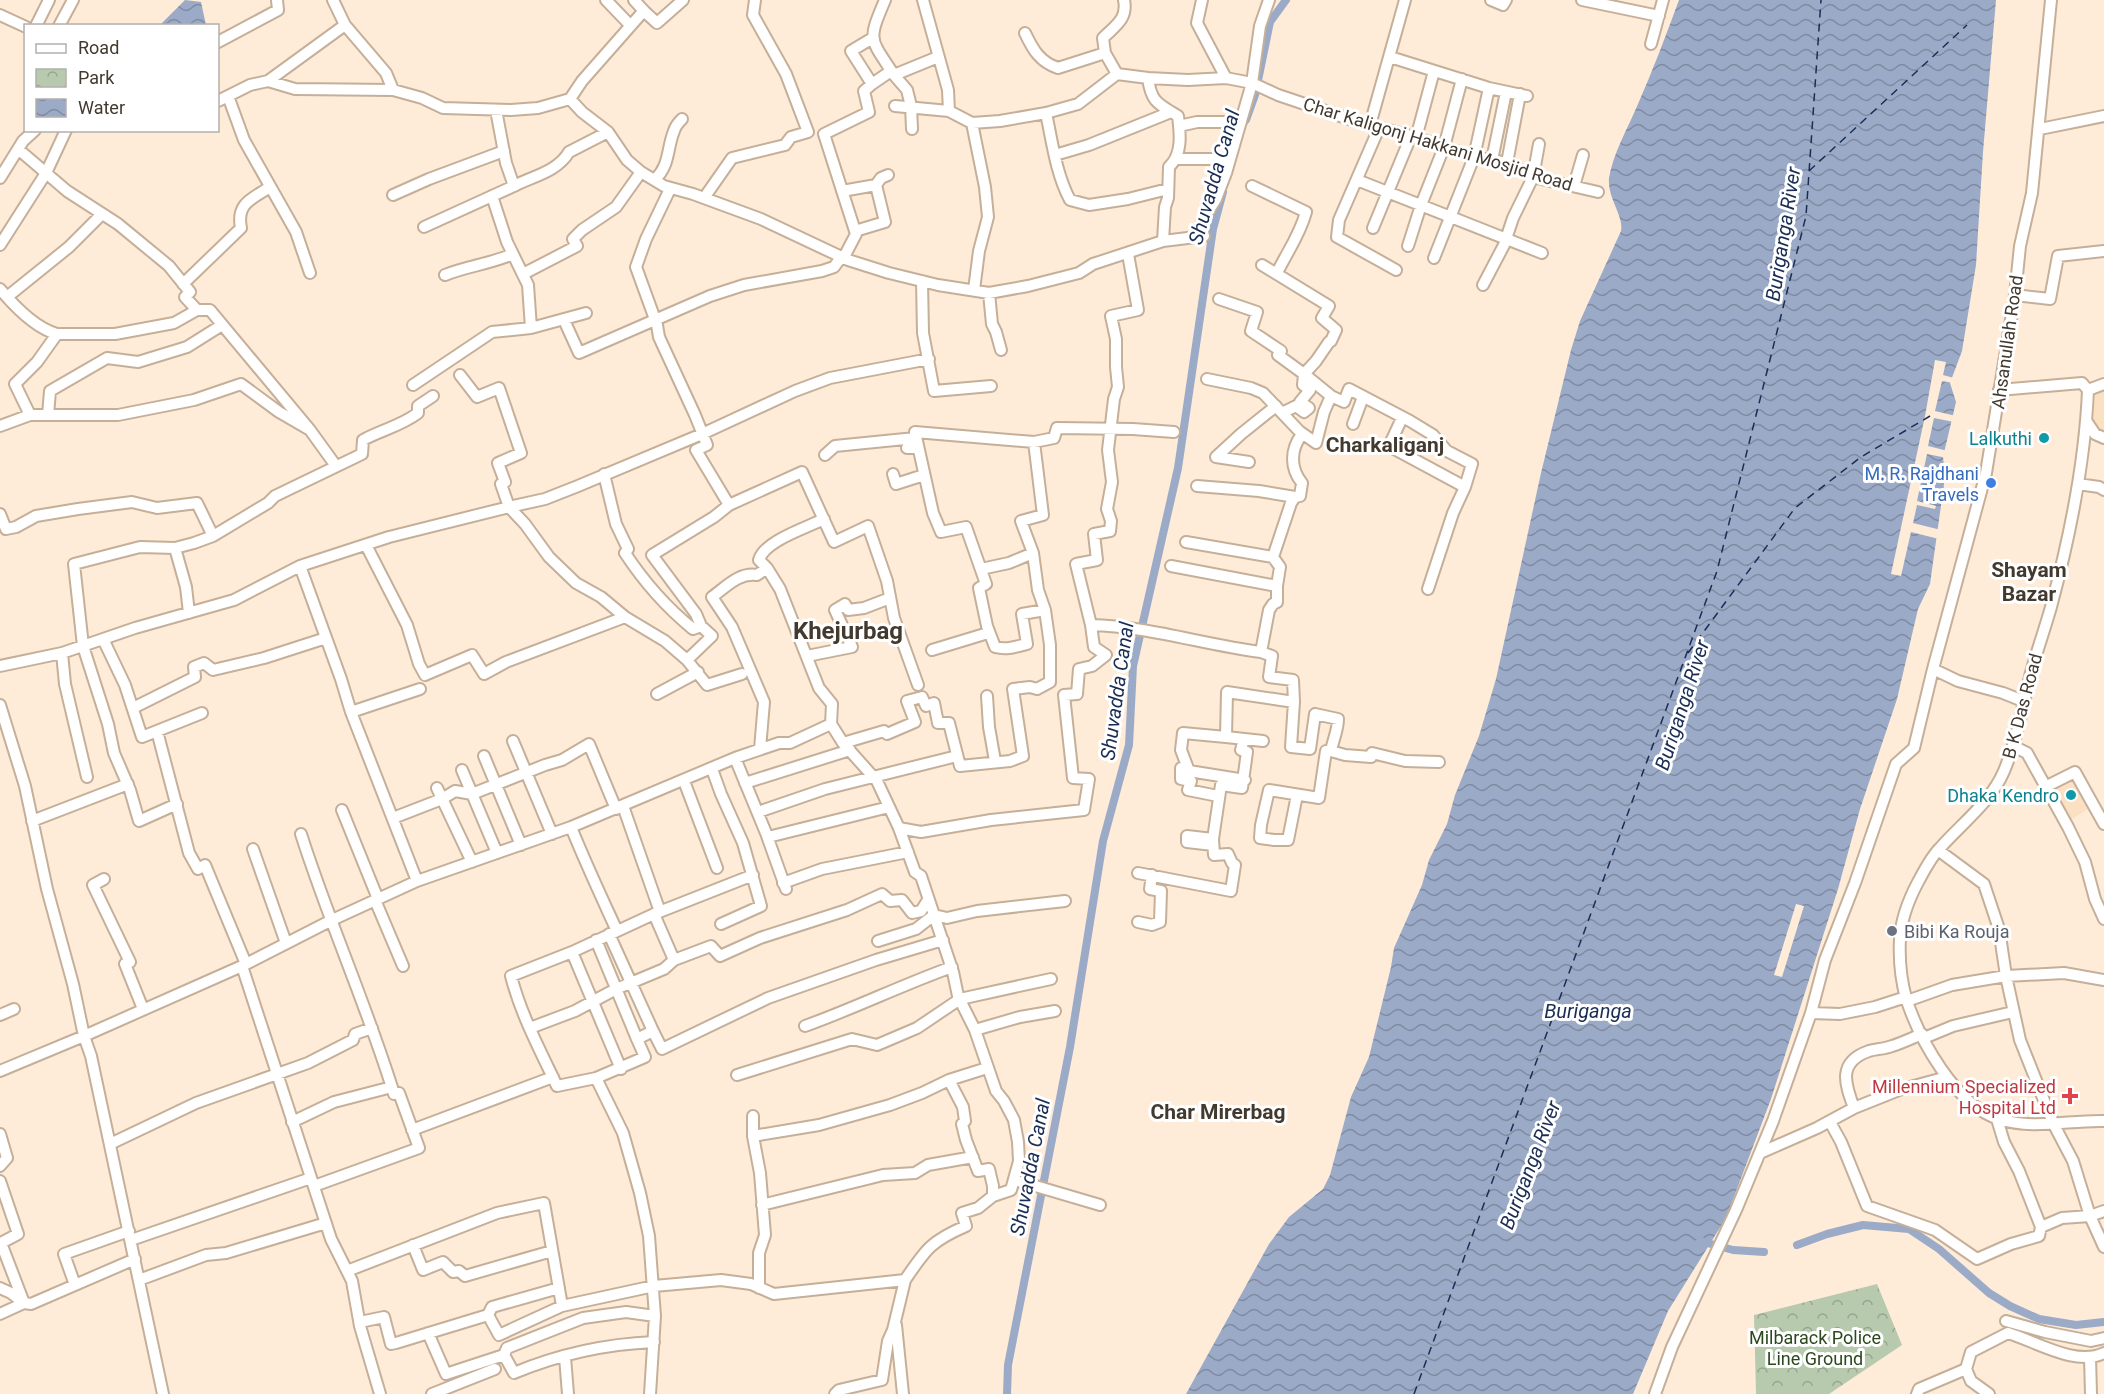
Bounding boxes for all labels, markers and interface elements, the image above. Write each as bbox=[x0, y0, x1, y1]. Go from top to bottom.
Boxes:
legend bbox=[24, 24, 219, 132]
text: Road bbox=[78, 37, 119, 58]
text: Park bbox=[78, 67, 115, 88]
street label: Char Kaligonj Hakkani Mosjid Road bbox=[1301, 93, 1575, 195]
text: Water bbox=[78, 97, 125, 118]
water label: Shuvadda Canal bbox=[1183, 107, 1245, 247]
water label: Buriganga River bbox=[1761, 164, 1806, 303]
street label: Ahsanullah Road bbox=[1987, 274, 2027, 410]
place label: Lalkuthi bbox=[1969, 428, 2032, 449]
marker: Lalkuthi bbox=[2037, 431, 2051, 445]
district label: Charkaliganj bbox=[1326, 433, 1444, 457]
place label: M. R. Rajdhani Travels bbox=[1864, 463, 1979, 505]
marker: M. R. Rajdhani Travels bbox=[1984, 476, 1998, 490]
district label: Shayam Bazar bbox=[1991, 558, 2067, 606]
district label: Khejurbag bbox=[793, 617, 903, 645]
water label: Shuvadda Canal bbox=[1095, 620, 1139, 762]
water label: Buriganga River bbox=[1650, 636, 1715, 773]
street label: B K Das Road bbox=[1998, 651, 2046, 761]
place label: Dhaka Kendro bbox=[1947, 785, 2059, 806]
marker: Dhaka Kendro bbox=[2064, 788, 2078, 802]
place label: Bibi Ka Rouja bbox=[1904, 921, 2009, 942]
marker: Bibi Ka Rouja bbox=[1885, 924, 1899, 938]
water label: Buriganga bbox=[1544, 999, 1632, 1023]
place label: Millennium Specialized Hospital Ltd bbox=[1872, 1076, 2056, 1118]
marker: Millennium Specialized Hospital Ltd bbox=[2061, 1087, 2079, 1105]
water label: Shuvadda Canal bbox=[1005, 1096, 1055, 1238]
water label: Buriganga River bbox=[1495, 1096, 1566, 1233]
district label: Char Mirerbag bbox=[1150, 1100, 1286, 1124]
park label: Milbarack Police Line Ground bbox=[1749, 1327, 1881, 1369]

